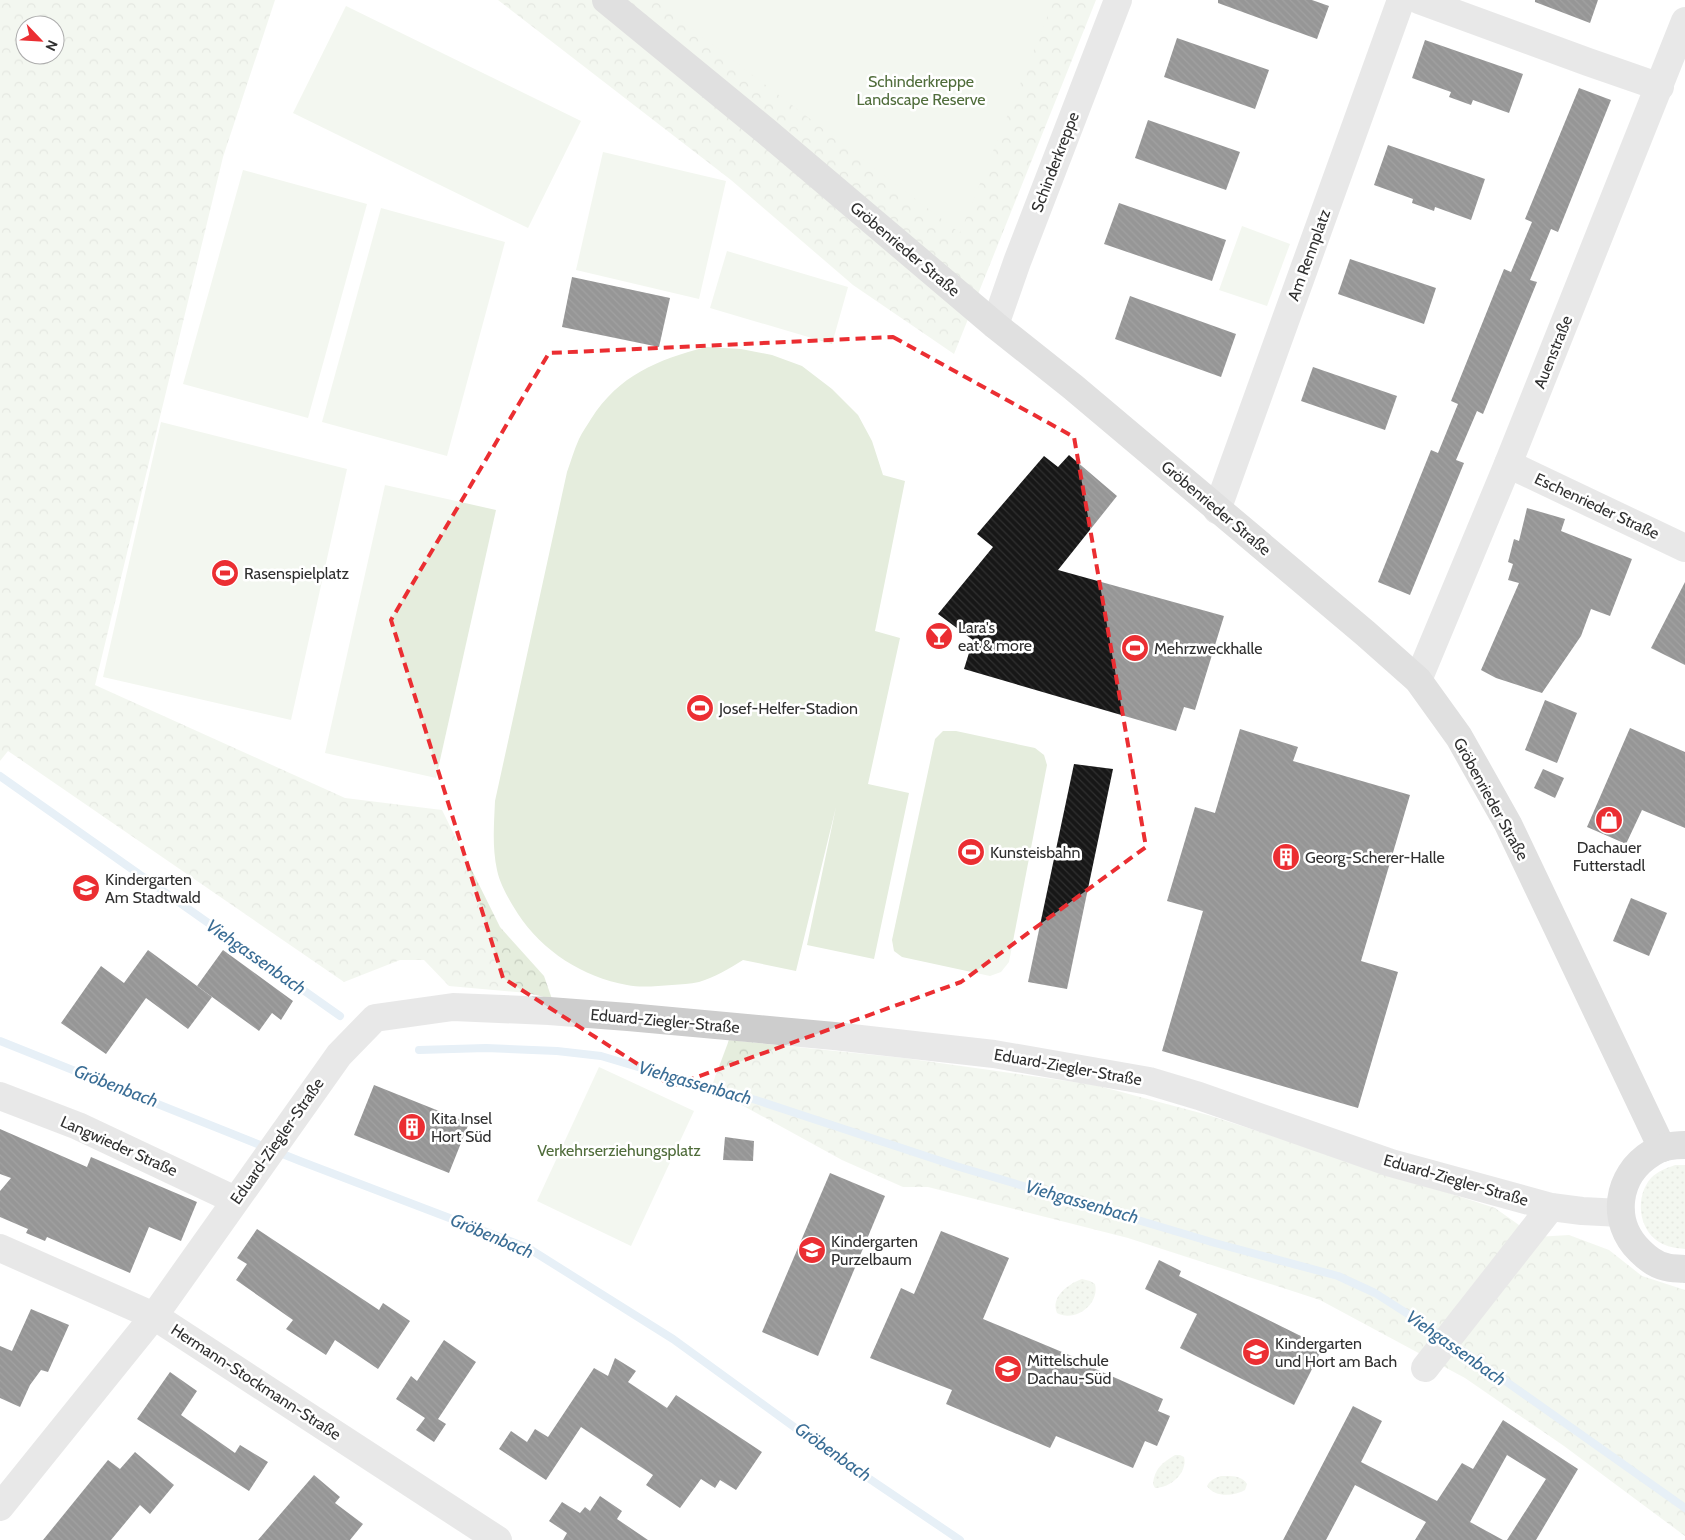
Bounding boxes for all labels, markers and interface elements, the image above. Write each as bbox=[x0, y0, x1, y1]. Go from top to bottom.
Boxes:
north arrow bbox=[15, 15, 65, 65]
text: N bbox=[42, 37, 62, 54]
park label: Schinderkreppe Landscape Reserve bbox=[856, 72, 986, 109]
street label: Schinderkreppe bbox=[1027, 109, 1083, 215]
street label: Gröbenrieder Straße bbox=[846, 198, 964, 300]
street label: Am Rennplatz bbox=[1284, 206, 1335, 303]
street label: Auenstraße bbox=[1530, 313, 1576, 391]
street label: Gröbenrieder Straße bbox=[1157, 457, 1275, 559]
street label: Eschenrieder Straße bbox=[1532, 469, 1662, 543]
sports icon: Rasenspielplatz bbox=[210, 558, 240, 588]
place label: Rasenspielplatz bbox=[244, 564, 350, 583]
place label: Lara's eat & more bbox=[958, 618, 1032, 655]
bar icon: Lara's eat & more bbox=[924, 621, 954, 651]
sports icon: Mehrzweckhalle bbox=[1120, 633, 1150, 663]
place label: Mehrzweckhalle bbox=[1154, 639, 1262, 658]
sports icon: Josef-Helfer-Stadion bbox=[685, 693, 715, 723]
place label: Josef-Helfer-Stadion bbox=[718, 699, 858, 718]
street label: Gröbenrieder Straße bbox=[1449, 734, 1533, 864]
shop icon: Dachauer Futterstadl bbox=[1594, 805, 1624, 835]
sports icon: Kunsteisbahn bbox=[956, 837, 986, 867]
place label: Dachauer Futterstadl bbox=[1573, 838, 1645, 875]
building icon: Georg-Scherer-Halle bbox=[1271, 842, 1301, 872]
place label: Kunsteisbahn bbox=[990, 843, 1080, 862]
place label: Georg-Scherer-Halle bbox=[1305, 848, 1445, 867]
place label: Kindergarten Am Stadtwald bbox=[105, 870, 201, 907]
school or university icon: Kindergarten Am Stadtwald bbox=[71, 873, 101, 903]
water label: Viehgassenbach bbox=[202, 914, 310, 1000]
street label: Eduard-Ziegler-Straße bbox=[590, 1005, 740, 1037]
street label: Eduard-Ziegler-Straße bbox=[993, 1045, 1143, 1089]
water label: Viehgassenbach bbox=[636, 1056, 754, 1110]
water label: Gröbenbach bbox=[71, 1060, 161, 1112]
street label: Eduard-Ziegler-Straße bbox=[226, 1074, 328, 1208]
place label: Kita Insel Hort Süd bbox=[431, 1109, 492, 1146]
street label: Langwieder Straße bbox=[58, 1112, 180, 1180]
building icon: Kita Insel Hort Süd bbox=[397, 1112, 427, 1142]
park label: Verkehrserziehungsplatz bbox=[537, 1141, 701, 1160]
street label: Eduard-Ziegler-Straße bbox=[1381, 1150, 1531, 1210]
water label: Viehgassenbach bbox=[1023, 1175, 1141, 1229]
water label: Gröbenbach bbox=[447, 1209, 537, 1263]
place label: Kindergarten Purzelbaum bbox=[831, 1232, 918, 1269]
school or university icon: Kindergarten Purzelbaum bbox=[797, 1235, 827, 1265]
water label: Viehgassenbach bbox=[1402, 1305, 1510, 1391]
street label: Hermann-Stockmann-Straße bbox=[167, 1320, 345, 1444]
place label: Kindergarten und Hort am Bach bbox=[1275, 1334, 1397, 1371]
school or university icon: Kindergarten und Hort am Bach bbox=[1241, 1337, 1271, 1367]
place label: Mittelschule Dachau-Süd bbox=[1027, 1351, 1111, 1388]
school or university icon: Mittelschule Dachau-Süd bbox=[993, 1354, 1023, 1384]
water label: Gröbenbach bbox=[791, 1418, 875, 1486]

